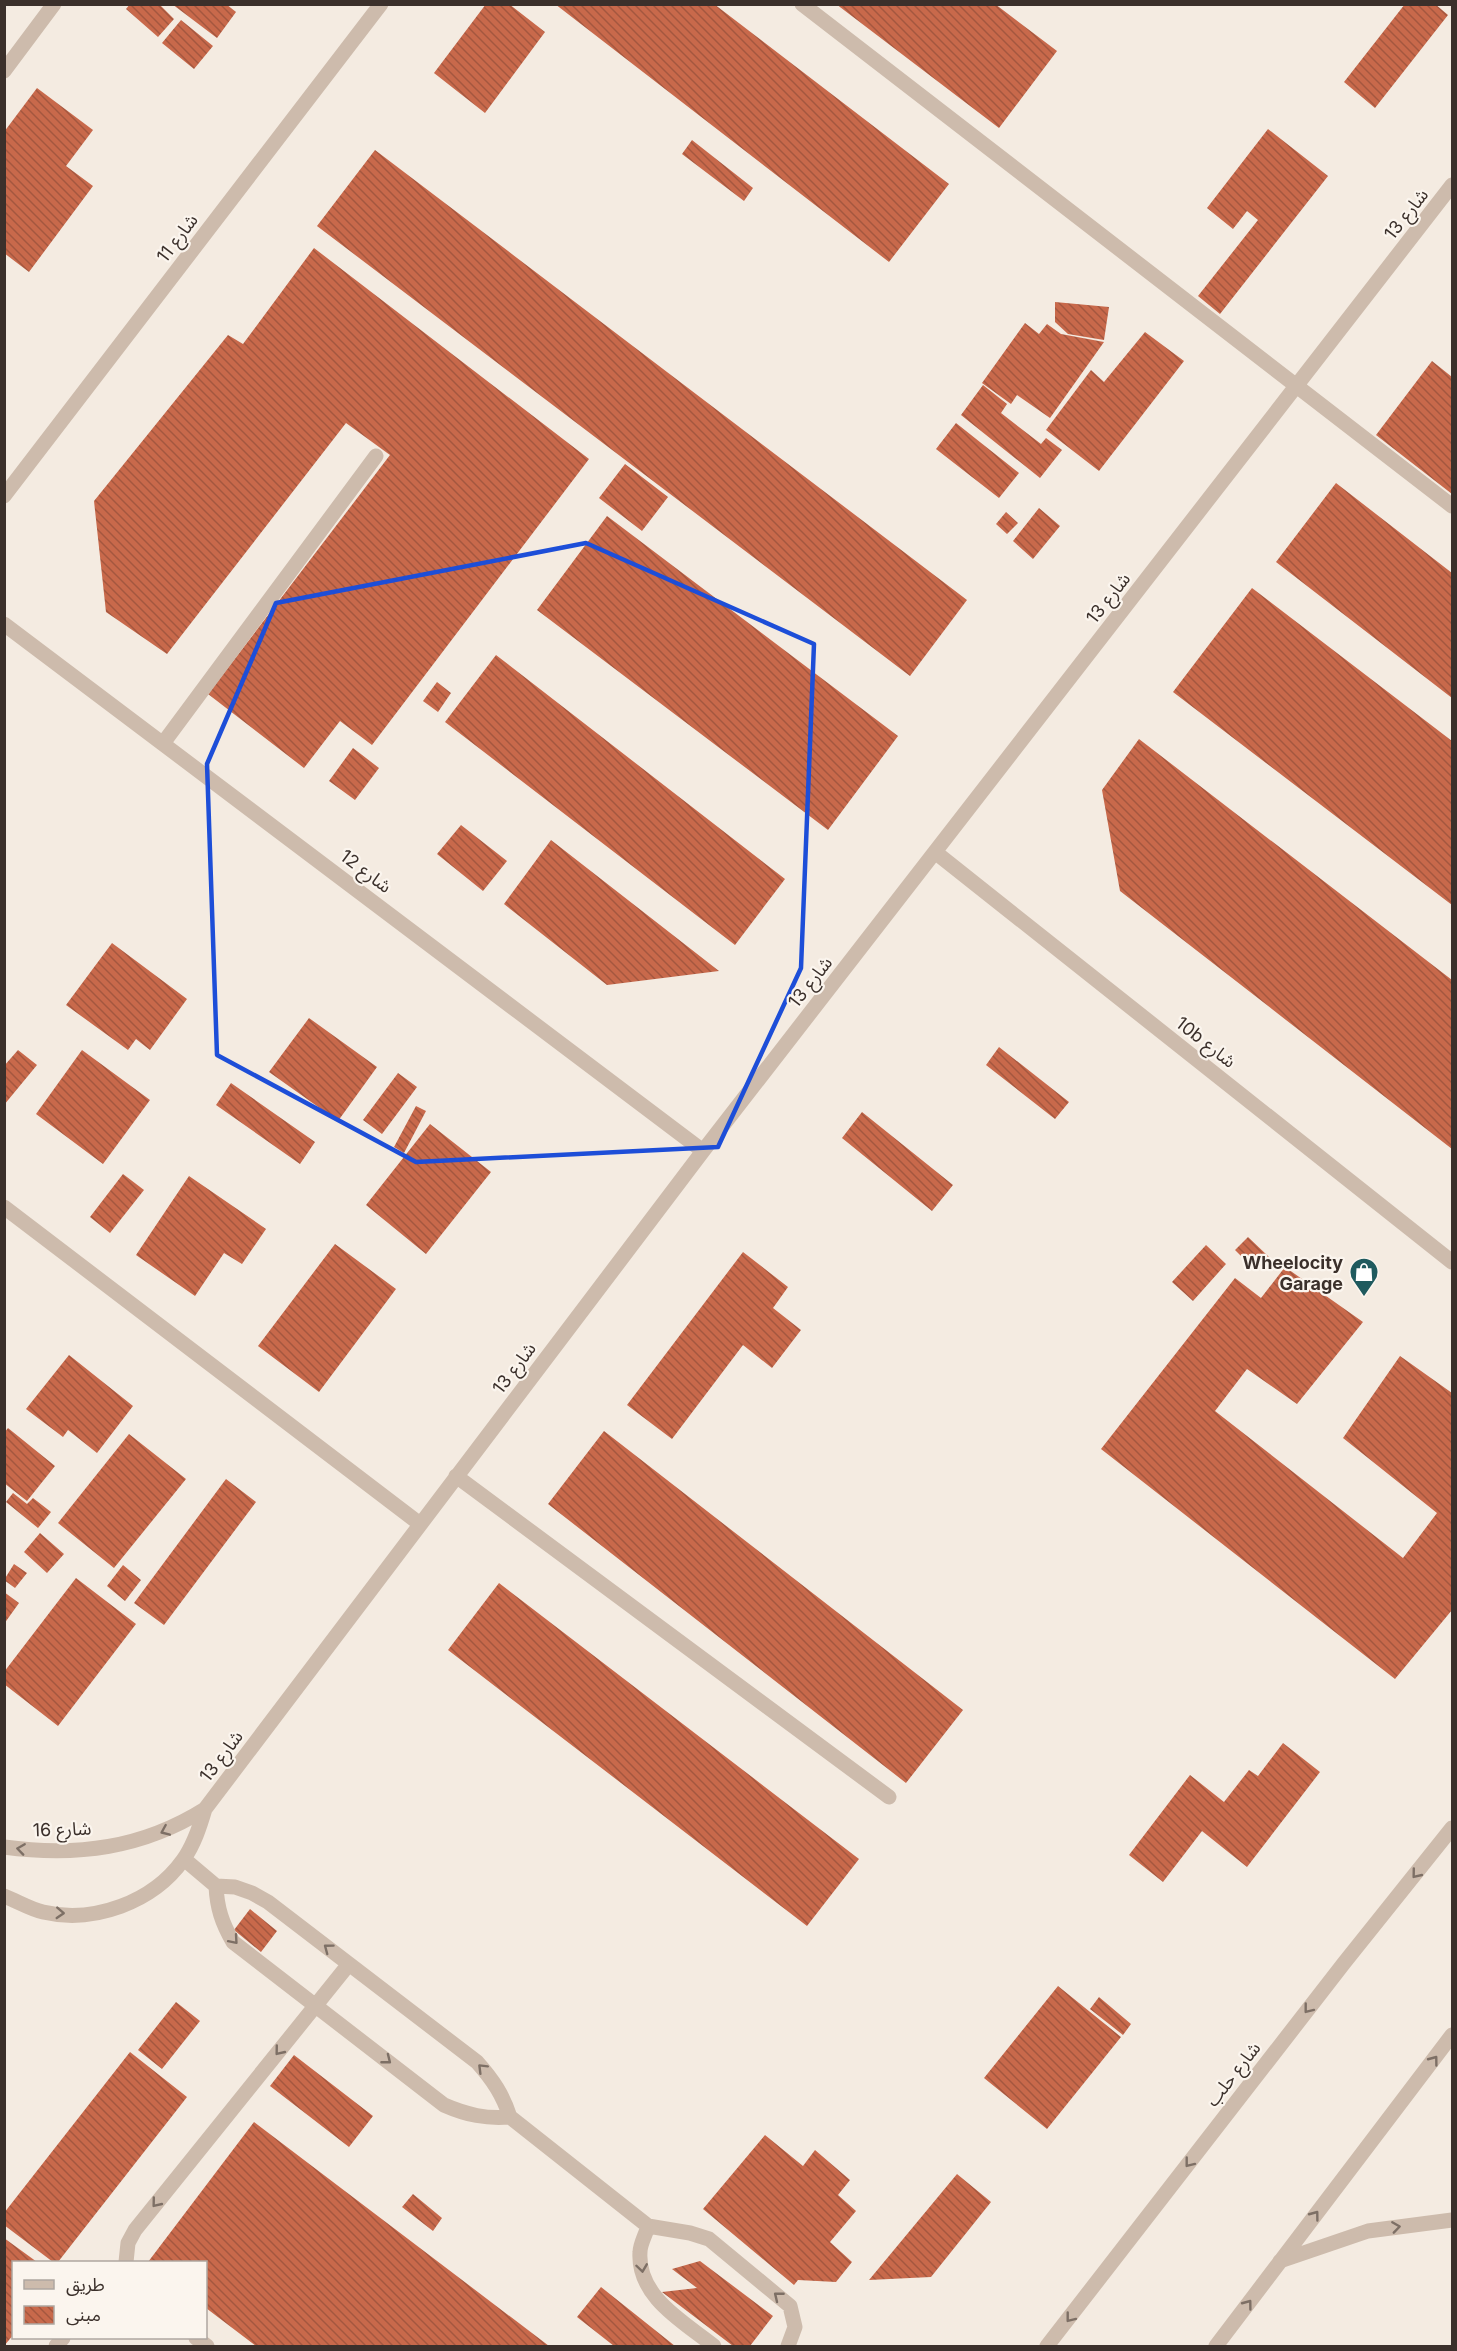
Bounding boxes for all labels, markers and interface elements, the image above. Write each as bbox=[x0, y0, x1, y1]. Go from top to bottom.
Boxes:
street label: شارع 13 bbox=[1380, 184, 1435, 246]
street label: شارع 11 bbox=[152, 210, 205, 269]
street label: شارع 13 bbox=[1082, 568, 1137, 630]
street label: شارع 12 bbox=[334, 845, 396, 900]
street label: شارع 13 bbox=[784, 952, 839, 1014]
street label: 10b شارع bbox=[1170, 1012, 1240, 1075]
place label: Wheelocity Garage bbox=[1242, 1252, 1343, 1294]
shop icon: Wheelocity Garage bbox=[1348, 1256, 1380, 1298]
street label: شارع 13 bbox=[488, 1338, 543, 1400]
street label: شارع 13 bbox=[195, 1726, 250, 1788]
street label: شارع 16 bbox=[32, 1817, 92, 1845]
one-way arrow bbox=[161, 1824, 172, 1836]
one-way arrow bbox=[17, 1844, 26, 1856]
one-way arrow bbox=[1412, 1867, 1423, 1878]
one-way arrow bbox=[55, 1906, 64, 1919]
one-way arrow bbox=[226, 1933, 237, 1944]
one-way arrow bbox=[323, 1944, 334, 1955]
one-way arrow bbox=[1305, 2002, 1316, 2013]
street label: شارع حلب bbox=[1201, 2038, 1268, 2113]
one-way arrow bbox=[275, 2044, 286, 2055]
one-way arrow bbox=[380, 2053, 391, 2064]
one-way arrow bbox=[1426, 2055, 1437, 2066]
one-way arrow bbox=[478, 2064, 489, 2075]
one-way arrow bbox=[1185, 2157, 1196, 2168]
one-way arrow bbox=[153, 2196, 164, 2207]
one-way arrow bbox=[1308, 2210, 1319, 2221]
one-way arrow bbox=[1391, 2221, 1400, 2233]
legend bbox=[12, 2261, 207, 2339]
one-way arrow bbox=[635, 2263, 648, 2273]
text: طريق bbox=[66, 2274, 105, 2296]
one-way arrow bbox=[774, 2292, 785, 2303]
one-way arrow bbox=[1241, 2299, 1252, 2310]
text: مبنى bbox=[66, 2304, 101, 2326]
one-way arrow bbox=[1066, 2311, 1077, 2322]

